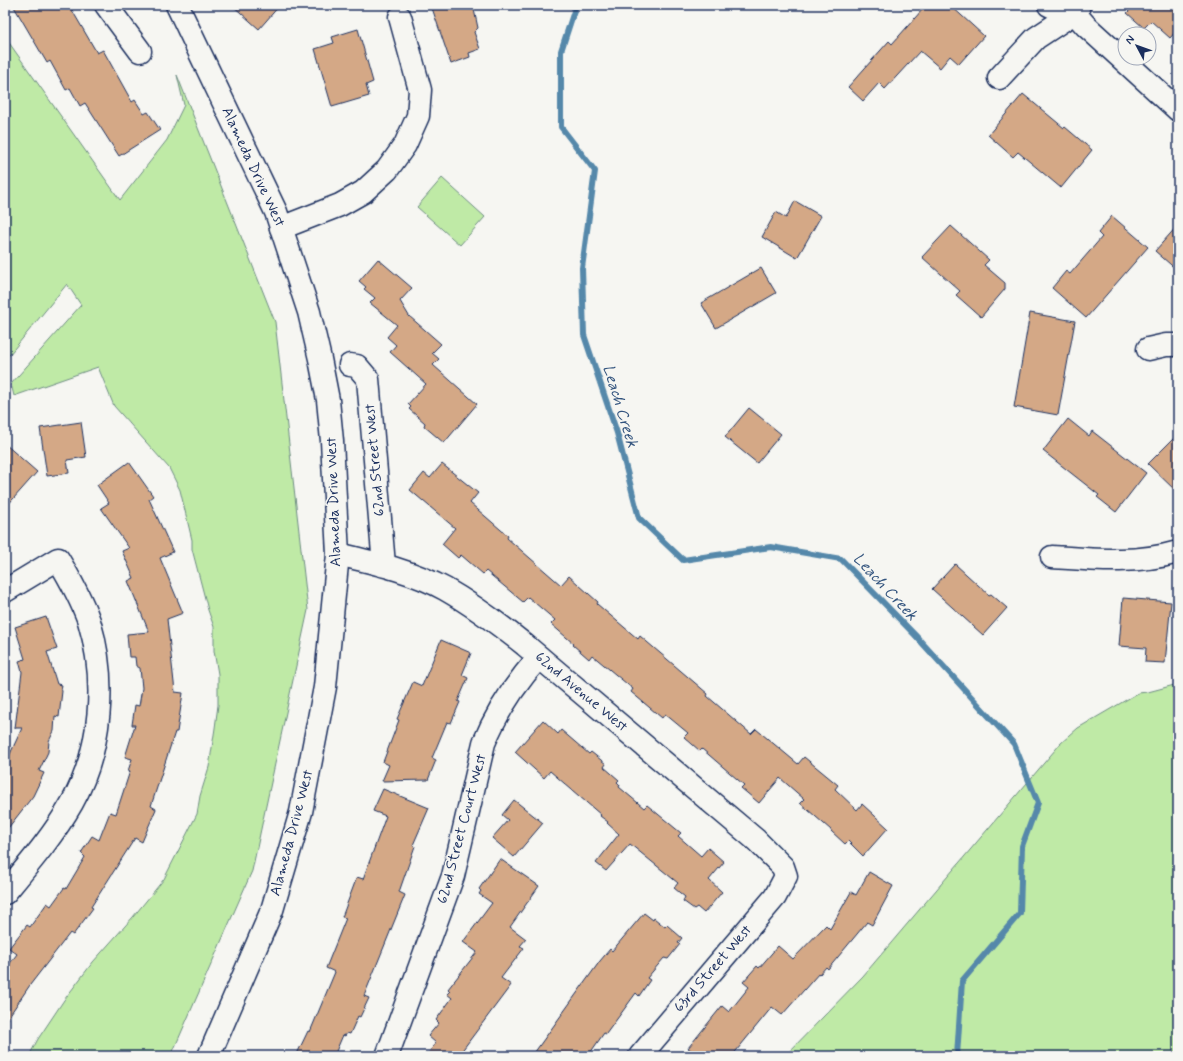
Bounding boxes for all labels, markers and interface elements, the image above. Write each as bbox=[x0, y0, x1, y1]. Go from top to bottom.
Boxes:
north arrow bbox=[1117, 26, 1157, 66]
text: N bbox=[1123, 33, 1138, 47]
street label: Alameda Drive West bbox=[216, 104, 290, 231]
water label: Leach Creek bbox=[597, 362, 643, 450]
street label: 62nd Street West bbox=[360, 402, 390, 517]
street label: Alameda Drive West bbox=[322, 436, 346, 567]
water label: Leach Creek bbox=[848, 549, 922, 626]
street label: 62nd Avenue West bbox=[530, 647, 632, 737]
street label: 62nd Street Court West bbox=[432, 751, 492, 906]
street label: Alameda Drive West bbox=[266, 767, 319, 898]
street label: 63rd Street West bbox=[669, 921, 757, 1017]

